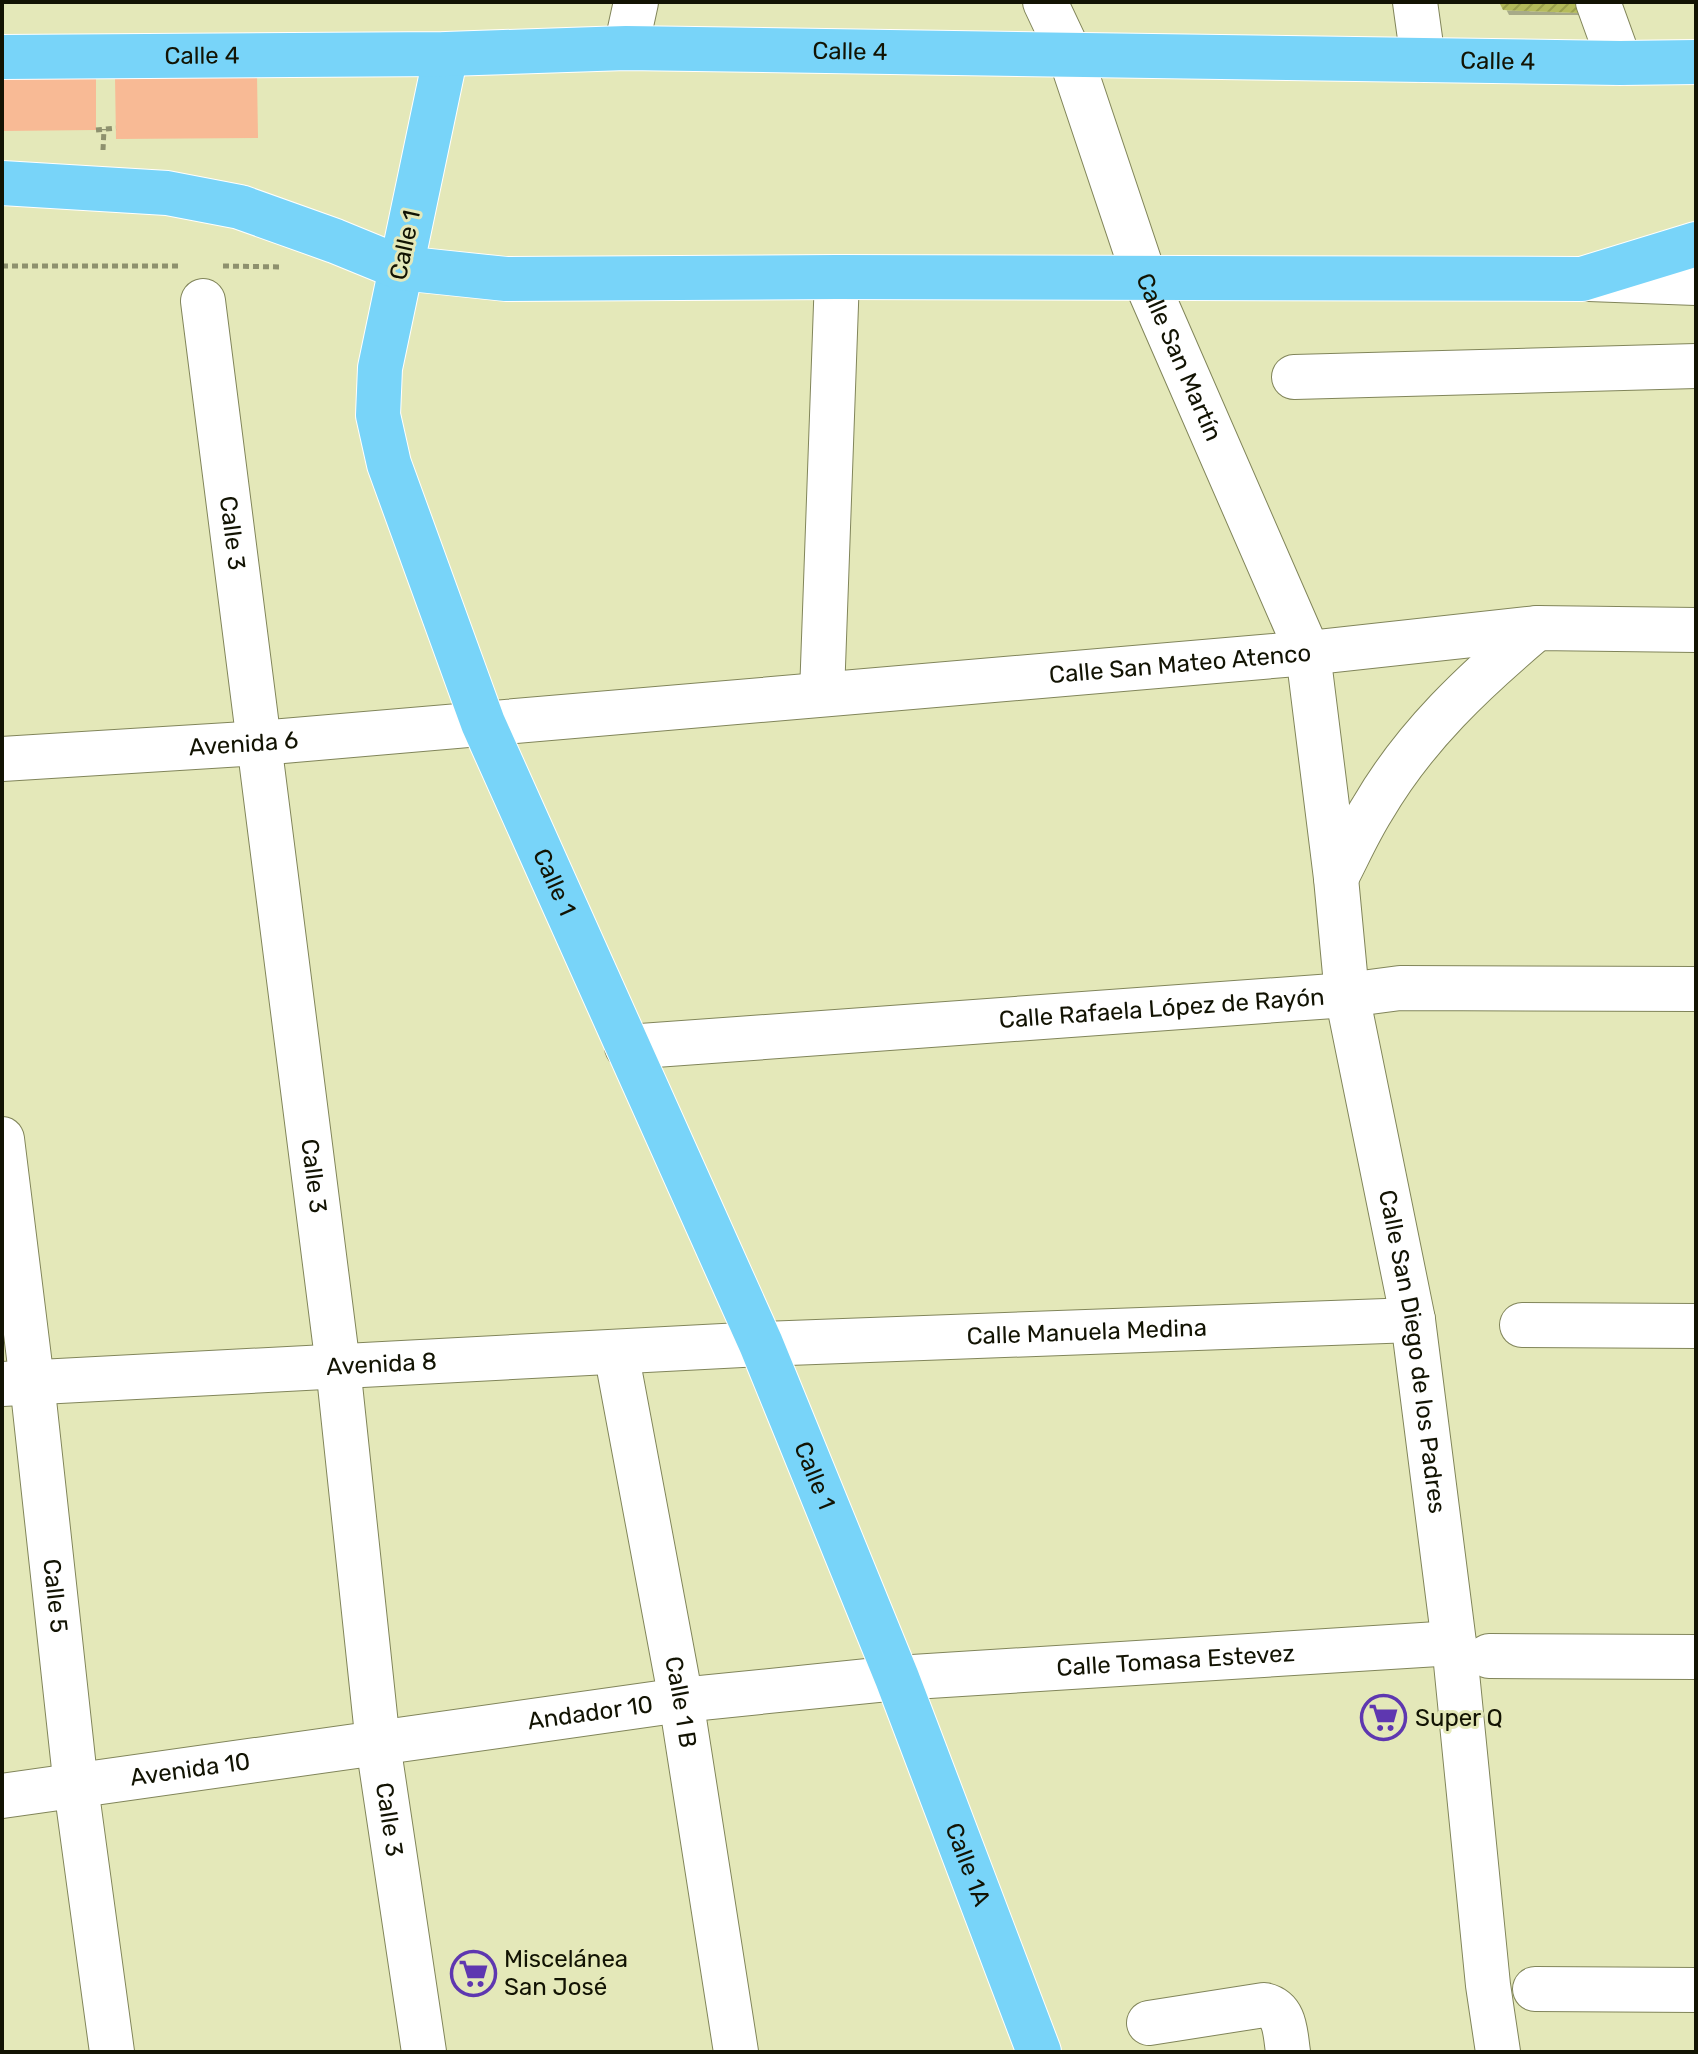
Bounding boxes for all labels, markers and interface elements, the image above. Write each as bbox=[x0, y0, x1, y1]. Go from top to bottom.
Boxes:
street label: Calle 4 bbox=[812, 37, 888, 66]
street label: Calle 4 bbox=[164, 41, 240, 70]
street label: Calle 4 bbox=[1460, 47, 1536, 76]
street label: Calle 1 bbox=[384, 208, 426, 282]
street label: Calle San Martín bbox=[1130, 269, 1228, 445]
street label: Calle 3 bbox=[214, 494, 251, 572]
street label: Calle San Mateo Atenco bbox=[1048, 639, 1312, 689]
street label: Avenida 6 bbox=[188, 726, 300, 761]
street label: Calle 1 bbox=[527, 844, 581, 920]
street label: Calle Rafaela López de Rayón bbox=[998, 983, 1325, 1034]
street label: Calle 3 bbox=[295, 1137, 333, 1215]
street label: Calle San Diego de los Padres bbox=[1373, 1187, 1451, 1515]
street label: Calle Manuela Medina bbox=[966, 1314, 1207, 1350]
street label: Avenida 8 bbox=[325, 1347, 437, 1381]
street label: Calle 1 bbox=[788, 1438, 841, 1513]
street label: Calle 5 bbox=[37, 1557, 73, 1634]
street label: Calle Tomasa Estevez bbox=[1056, 1639, 1296, 1682]
street label: Calle 1 B bbox=[659, 1654, 702, 1750]
street label: Andador 10 bbox=[526, 1690, 655, 1736]
supermarket icon: Super Q bbox=[1360, 1694, 1408, 1742]
place label: Super Q bbox=[1415, 1704, 1503, 1732]
street label: Avenida 10 bbox=[128, 1747, 252, 1792]
street label: Calle 3 bbox=[370, 1781, 409, 1859]
street label: Calle 1A bbox=[939, 1819, 996, 1910]
place label: Miscelánea San José bbox=[504, 1945, 628, 2001]
supermarket icon: Miscelánea San José bbox=[449, 1949, 497, 1997]

